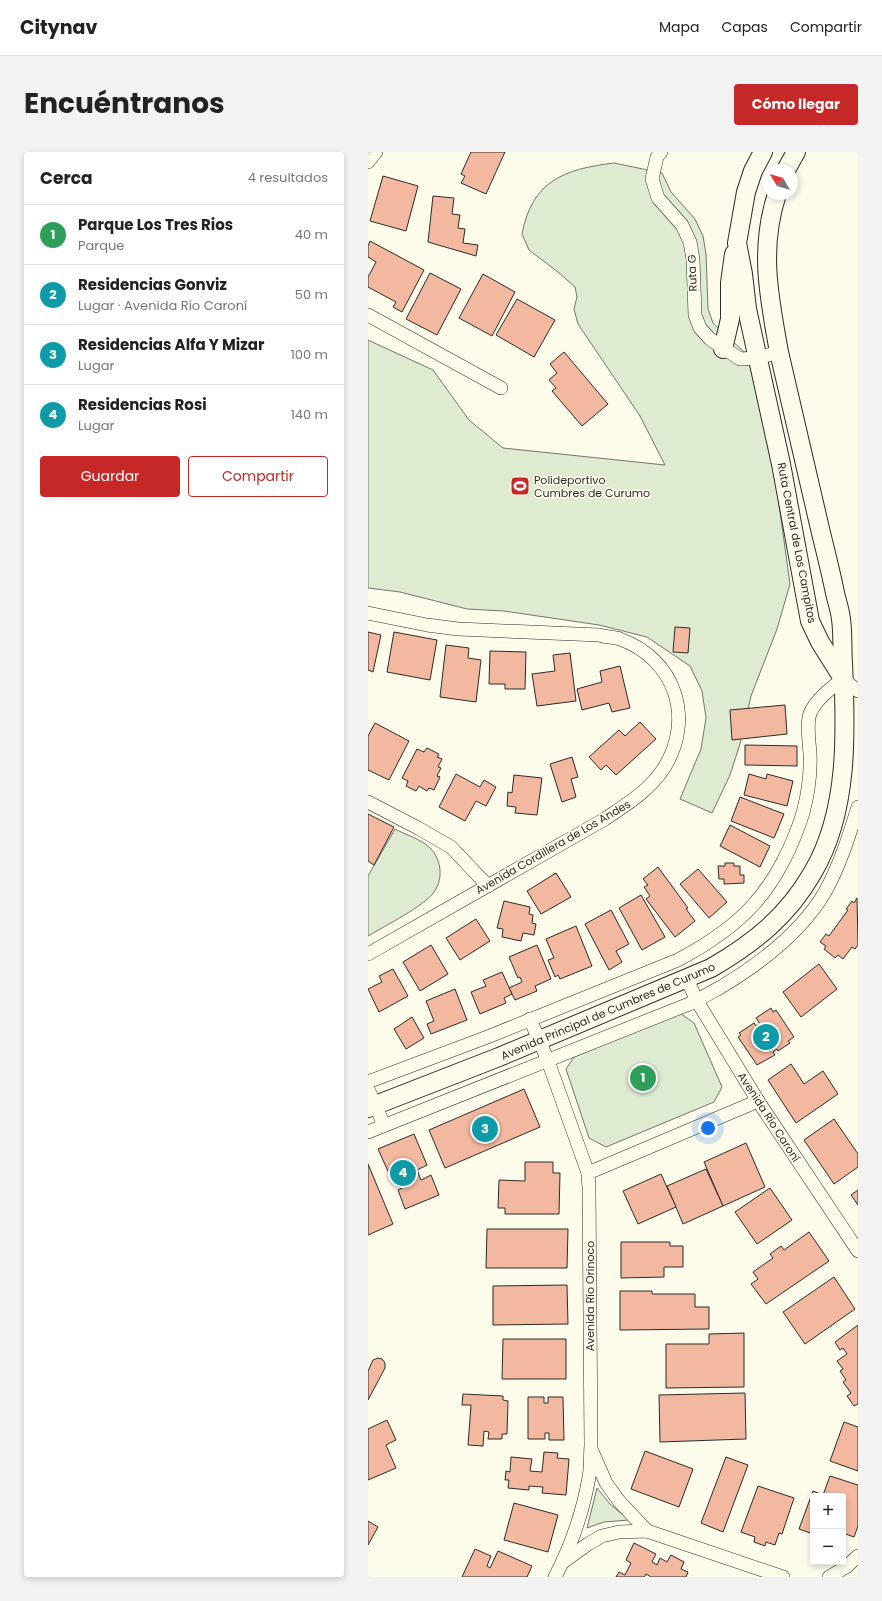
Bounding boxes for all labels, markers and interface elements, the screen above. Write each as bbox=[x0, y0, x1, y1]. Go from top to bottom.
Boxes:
text: Citynav bbox=[20, 14, 97, 41]
text: Mapa bbox=[659, 17, 699, 37]
text: Capas bbox=[721, 17, 768, 37]
text: Compartir bbox=[790, 17, 862, 37]
text: Encuéntranos bbox=[24, 84, 225, 123]
button: Cómo llegar bbox=[734, 84, 858, 125]
north arrow bbox=[762, 164, 798, 200]
text: Cerca bbox=[40, 166, 93, 190]
text: 4 resultados bbox=[248, 168, 328, 187]
text: Parque Los Tres Rios bbox=[78, 214, 233, 235]
text: 1 bbox=[51, 225, 55, 244]
text: 40 m bbox=[295, 225, 328, 244]
text: Parque bbox=[78, 236, 124, 255]
street label: Ruta G bbox=[683, 254, 701, 292]
text: Residencias Gonviz bbox=[78, 274, 227, 295]
text: 2 bbox=[49, 285, 57, 304]
text: 50 m bbox=[295, 285, 328, 304]
text: Lugar · Avenida Río Caroní bbox=[78, 296, 247, 315]
text: Residencias Alfa Y Mizar bbox=[78, 334, 264, 355]
text: 3 bbox=[49, 345, 57, 364]
text: 100 m bbox=[291, 345, 328, 364]
text: Lugar bbox=[78, 356, 114, 375]
text: Residencias Rosi bbox=[78, 394, 207, 415]
text: 4 bbox=[49, 405, 57, 424]
text: 140 m bbox=[291, 405, 328, 424]
text: Lugar bbox=[78, 416, 114, 435]
button: Guardar bbox=[40, 456, 180, 497]
button: Compartir bbox=[188, 456, 328, 497]
street label: Ruta Central de Los Campitos bbox=[774, 461, 820, 625]
place label: Polideportivo Cumbres de Curumo bbox=[534, 472, 650, 501]
sports icon: Polideportivo Cumbres de Curumo bbox=[509, 475, 531, 497]
street label: Avenida Cordillera de Los Andes bbox=[473, 796, 634, 898]
street label: Avenida Principal de Cumbres de Curumo bbox=[498, 958, 718, 1064]
pin: 2 bbox=[753, 1022, 779, 1052]
pin: 1 bbox=[630, 1063, 656, 1093]
street label: Avenida Río Caroní bbox=[734, 1069, 804, 1165]
pin: 3 bbox=[472, 1114, 498, 1144]
your location bbox=[698, 1118, 718, 1138]
pin: 4 bbox=[390, 1158, 416, 1188]
street label: Avenida Río Orinoco bbox=[582, 1241, 598, 1351]
map controls bbox=[810, 1493, 846, 1565]
button: + bbox=[810, 1493, 846, 1529]
button: − bbox=[810, 1529, 846, 1565]

